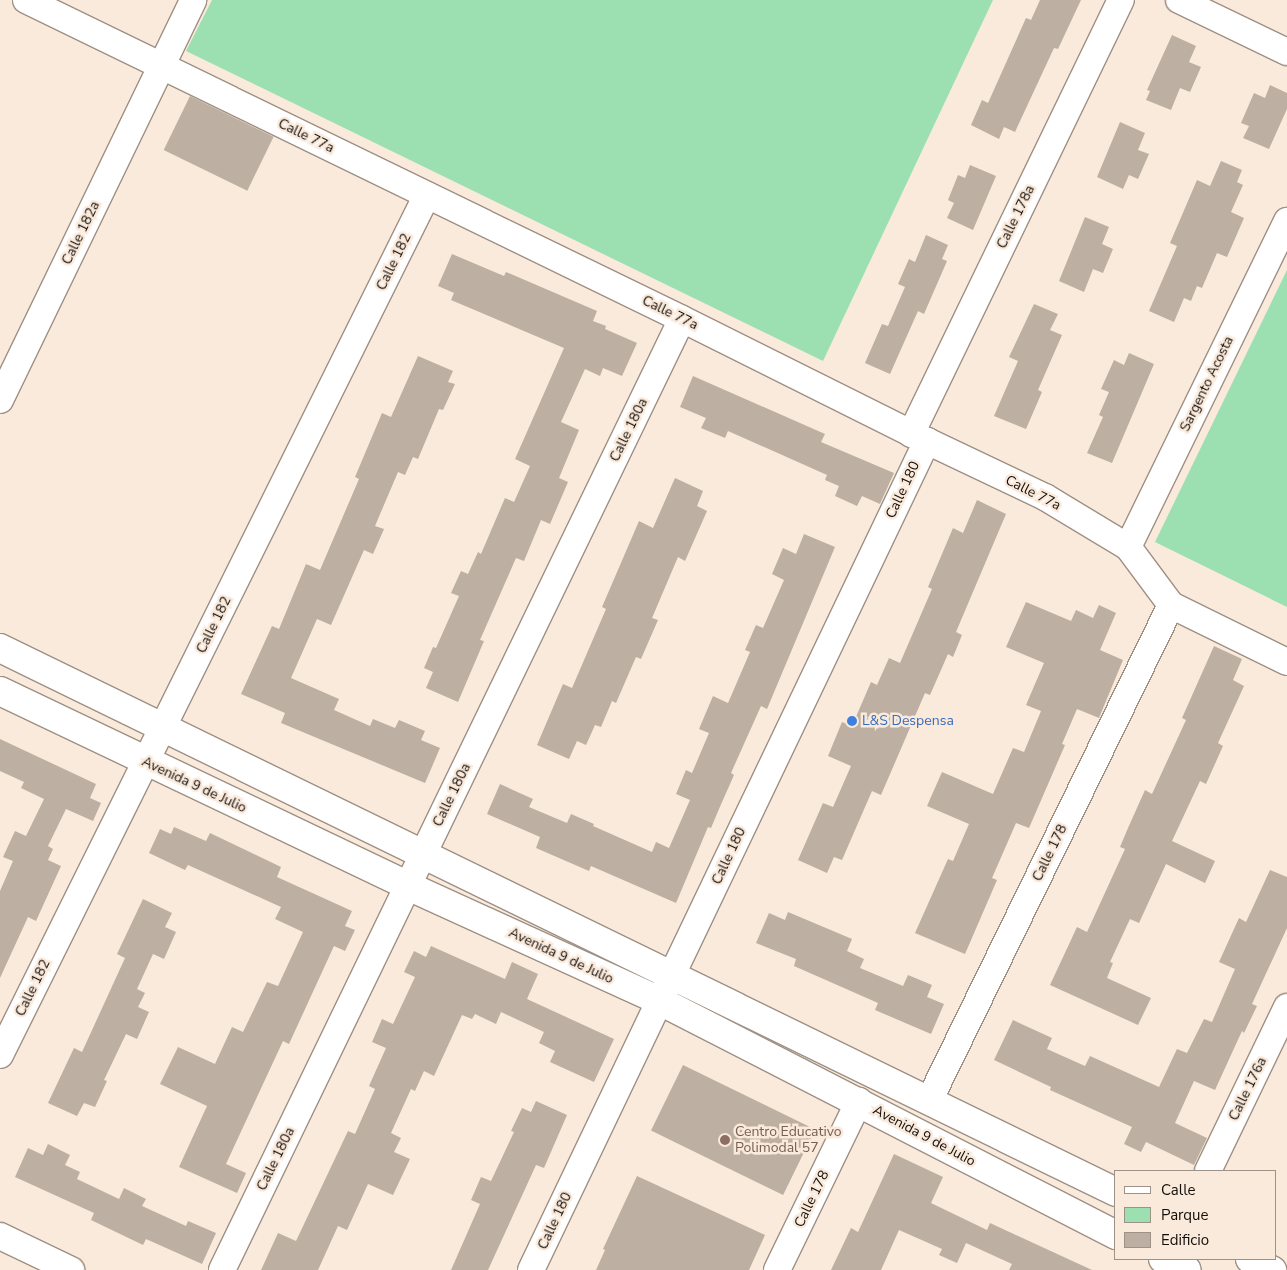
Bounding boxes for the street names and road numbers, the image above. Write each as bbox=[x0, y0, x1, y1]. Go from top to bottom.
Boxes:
street label: Calle 77a bbox=[275, 115, 337, 157]
street label: Calle 178a bbox=[993, 183, 1039, 251]
street label: Calle 182a bbox=[58, 199, 104, 267]
street label: Calle 182 bbox=[373, 231, 415, 293]
street label: Calle 77a bbox=[639, 292, 701, 334]
street label: Sargento Acosta bbox=[1177, 334, 1237, 434]
street label: Calle 180a bbox=[606, 396, 652, 464]
street label: Calle 180 bbox=[882, 459, 924, 521]
street label: Calle 77a bbox=[1002, 472, 1064, 514]
street label: Calle 182 bbox=[193, 594, 235, 656]
street label: Avenida 9 de Julio bbox=[139, 753, 249, 817]
street label: Calle 180a bbox=[429, 761, 475, 829]
street label: Calle 178 bbox=[1029, 822, 1071, 884]
street label: Calle 180 bbox=[708, 825, 750, 887]
street label: Avenida 9 de Julio bbox=[506, 924, 616, 988]
street label: Calle 182 bbox=[12, 957, 54, 1019]
street label: Calle 176a bbox=[1225, 1055, 1271, 1123]
street label: Avenida 9 de Julio bbox=[870, 1102, 978, 1170]
street label: Calle 180a bbox=[253, 1125, 299, 1193]
street label: Calle 178 bbox=[791, 1168, 833, 1230]
street label: Calle 180 bbox=[534, 1190, 576, 1252]

